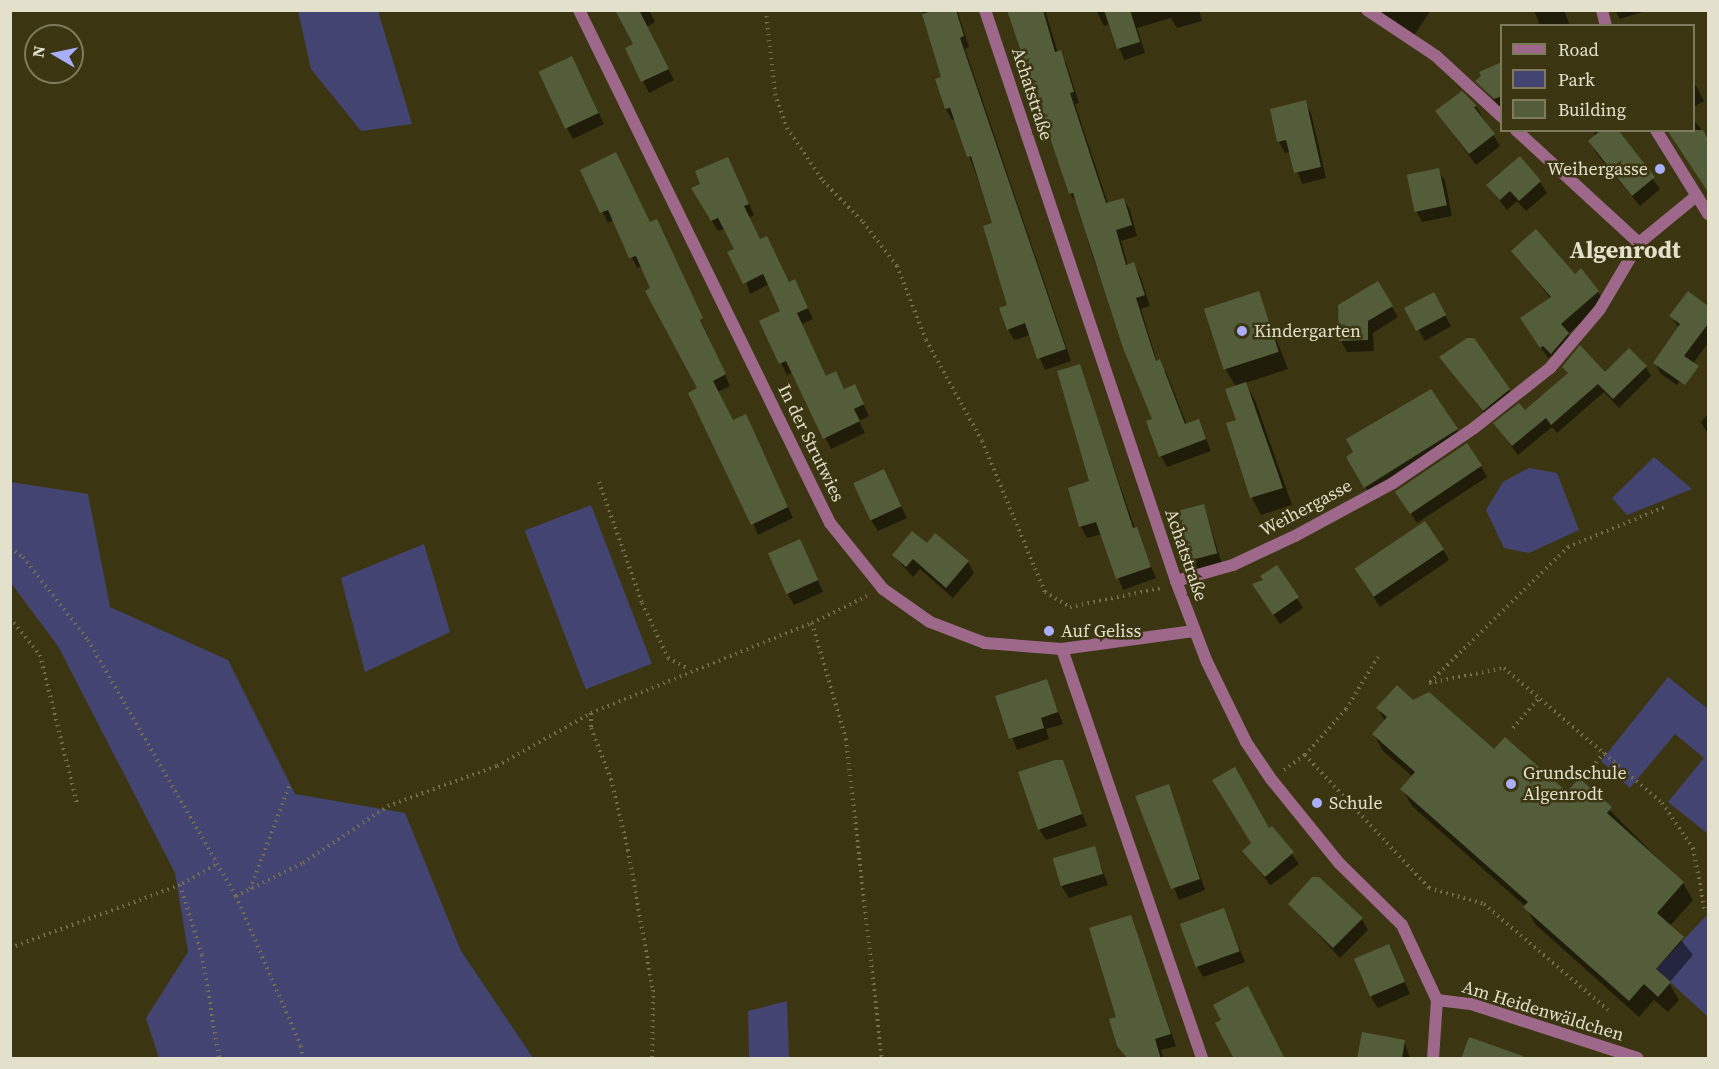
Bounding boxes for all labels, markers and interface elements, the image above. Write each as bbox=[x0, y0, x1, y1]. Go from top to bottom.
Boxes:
north arrow bbox=[24, 24, 84, 84]
legend bbox=[1500, 24, 1695, 132]
text: Road bbox=[1558, 37, 1599, 62]
text: N bbox=[26, 44, 50, 59]
street label: Achatstraße bbox=[1007, 45, 1057, 143]
text: Park bbox=[1558, 67, 1595, 92]
text: Building bbox=[1558, 97, 1626, 122]
place label: Weihergasse bbox=[1547, 158, 1648, 180]
marker: Weihergasse bbox=[1653, 162, 1667, 176]
district label: Algenrodt bbox=[1570, 236, 1680, 264]
place label: Kindergarten bbox=[1254, 320, 1361, 342]
marker: Kindergarten bbox=[1235, 324, 1249, 338]
street label: In der Strutwies bbox=[773, 381, 849, 505]
street label: Weihergasse bbox=[1256, 475, 1356, 541]
street label: Achatstraße bbox=[1160, 506, 1212, 604]
place label: Auf Geliss bbox=[1061, 620, 1141, 642]
marker: Auf Geliss bbox=[1042, 624, 1056, 638]
place label: Grundschule Algenrodt bbox=[1523, 763, 1627, 806]
marker: Grundschule Algenrodt bbox=[1504, 777, 1518, 791]
place label: Schule bbox=[1329, 792, 1383, 814]
marker: Schule bbox=[1310, 796, 1324, 810]
street label: Am Heidenwäldchen bbox=[1459, 976, 1627, 1046]

